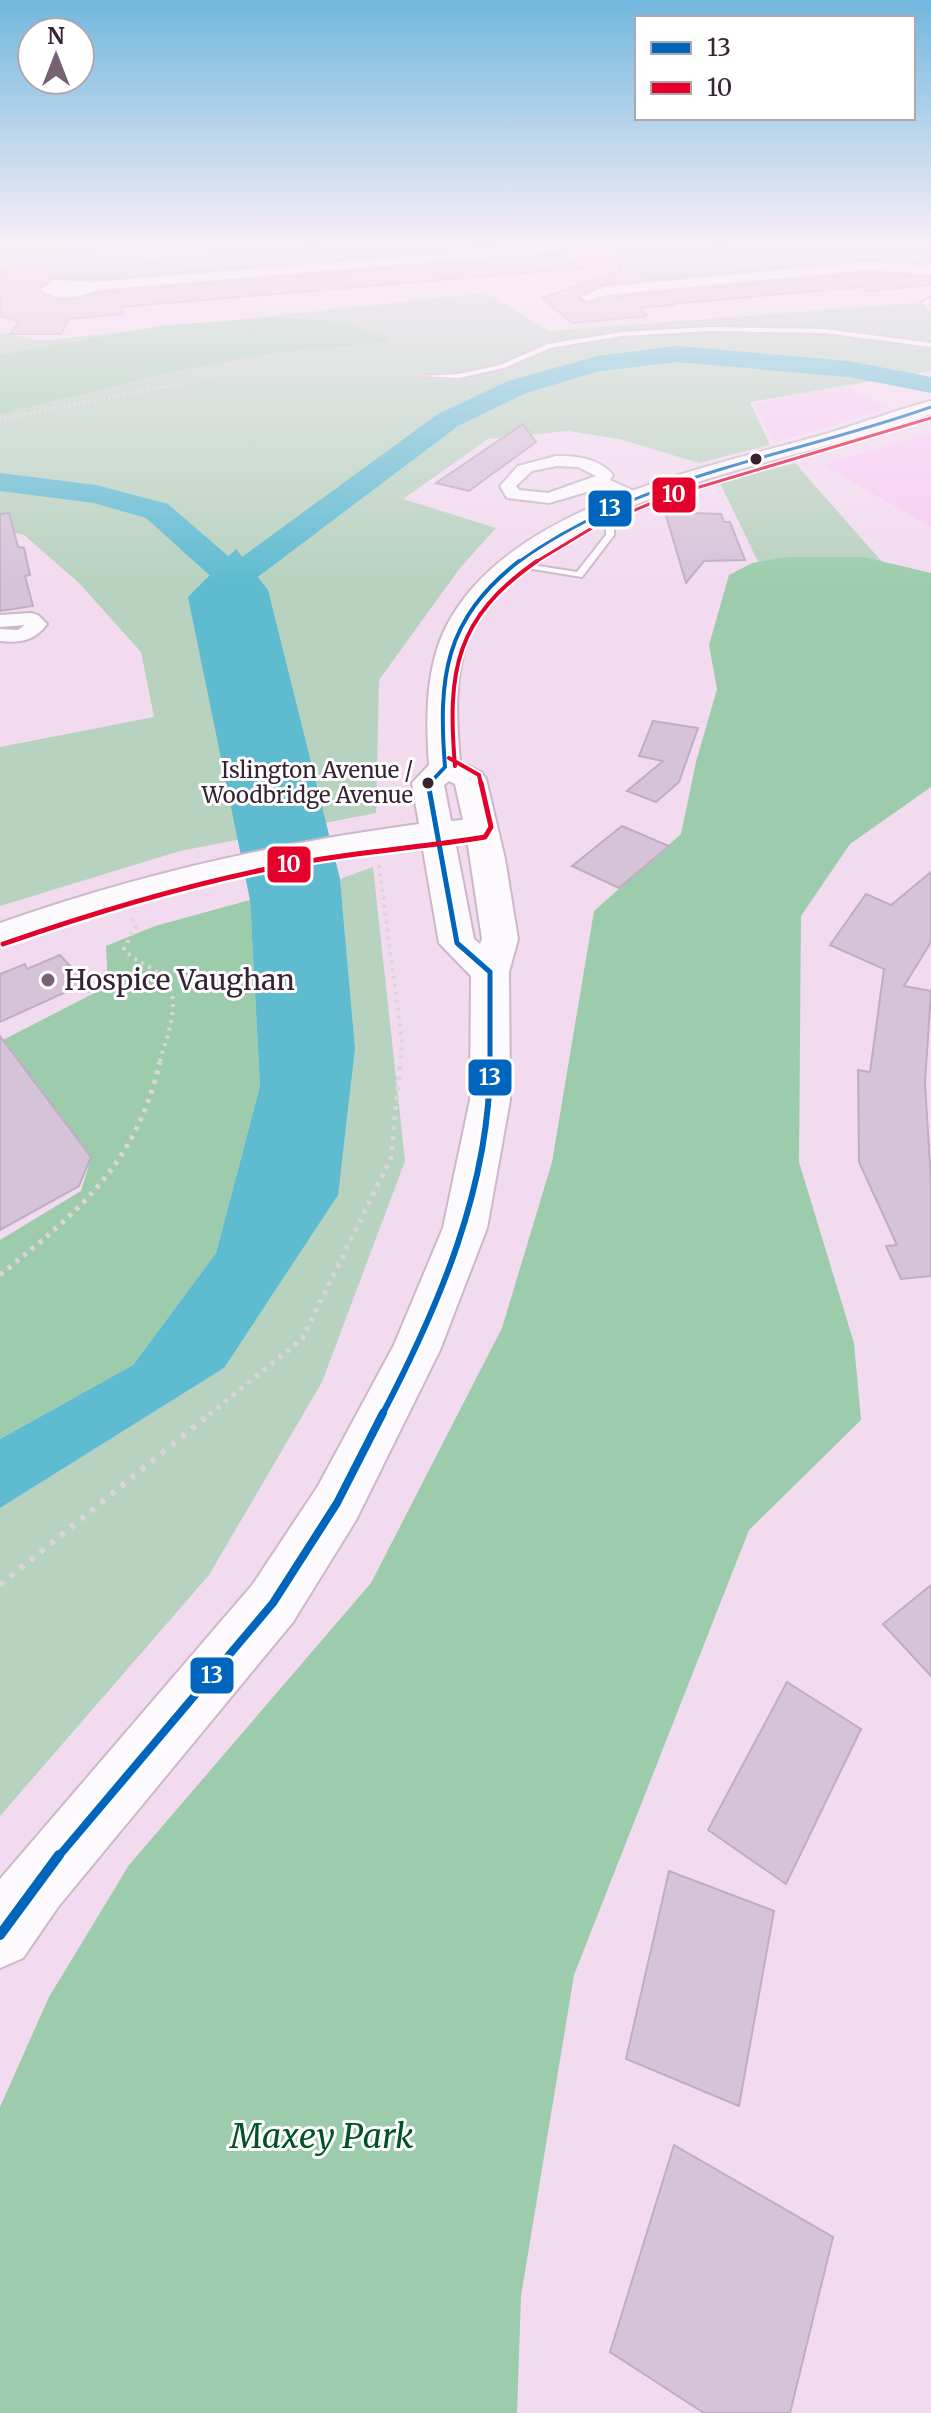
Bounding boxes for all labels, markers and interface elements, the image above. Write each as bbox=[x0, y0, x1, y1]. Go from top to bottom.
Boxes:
north arrow bbox=[16, 16, 96, 96]
legend bbox=[635, 16, 915, 120]
text: N bbox=[47, 22, 65, 50]
text: 13 bbox=[707, 32, 731, 63]
text: 10 bbox=[707, 72, 732, 103]
unlabelled marker bbox=[748, 451, 764, 467]
line badge: 10 bbox=[651, 476, 697, 514]
text: 10 bbox=[662, 480, 686, 508]
line badge: 13 bbox=[587, 489, 633, 528]
text: 13 bbox=[599, 494, 621, 522]
place label: Islington Avenue / Woodbridge Avenue bbox=[201, 756, 413, 809]
marker: Islington Avenue / Woodbridge Avenue bbox=[420, 775, 436, 791]
line badge: 10 bbox=[266, 845, 312, 884]
text: 10 bbox=[277, 850, 301, 878]
place label: Hospice Vaughan bbox=[64, 962, 295, 998]
marker: Hospice Vaughan bbox=[39, 971, 57, 989]
line badge: 13 bbox=[467, 1058, 513, 1097]
text: 13 bbox=[479, 1063, 501, 1091]
line badge: 13 bbox=[189, 1656, 235, 1695]
text: 13 bbox=[201, 1661, 223, 1689]
park label: Maxey Park bbox=[228, 2115, 414, 2157]

